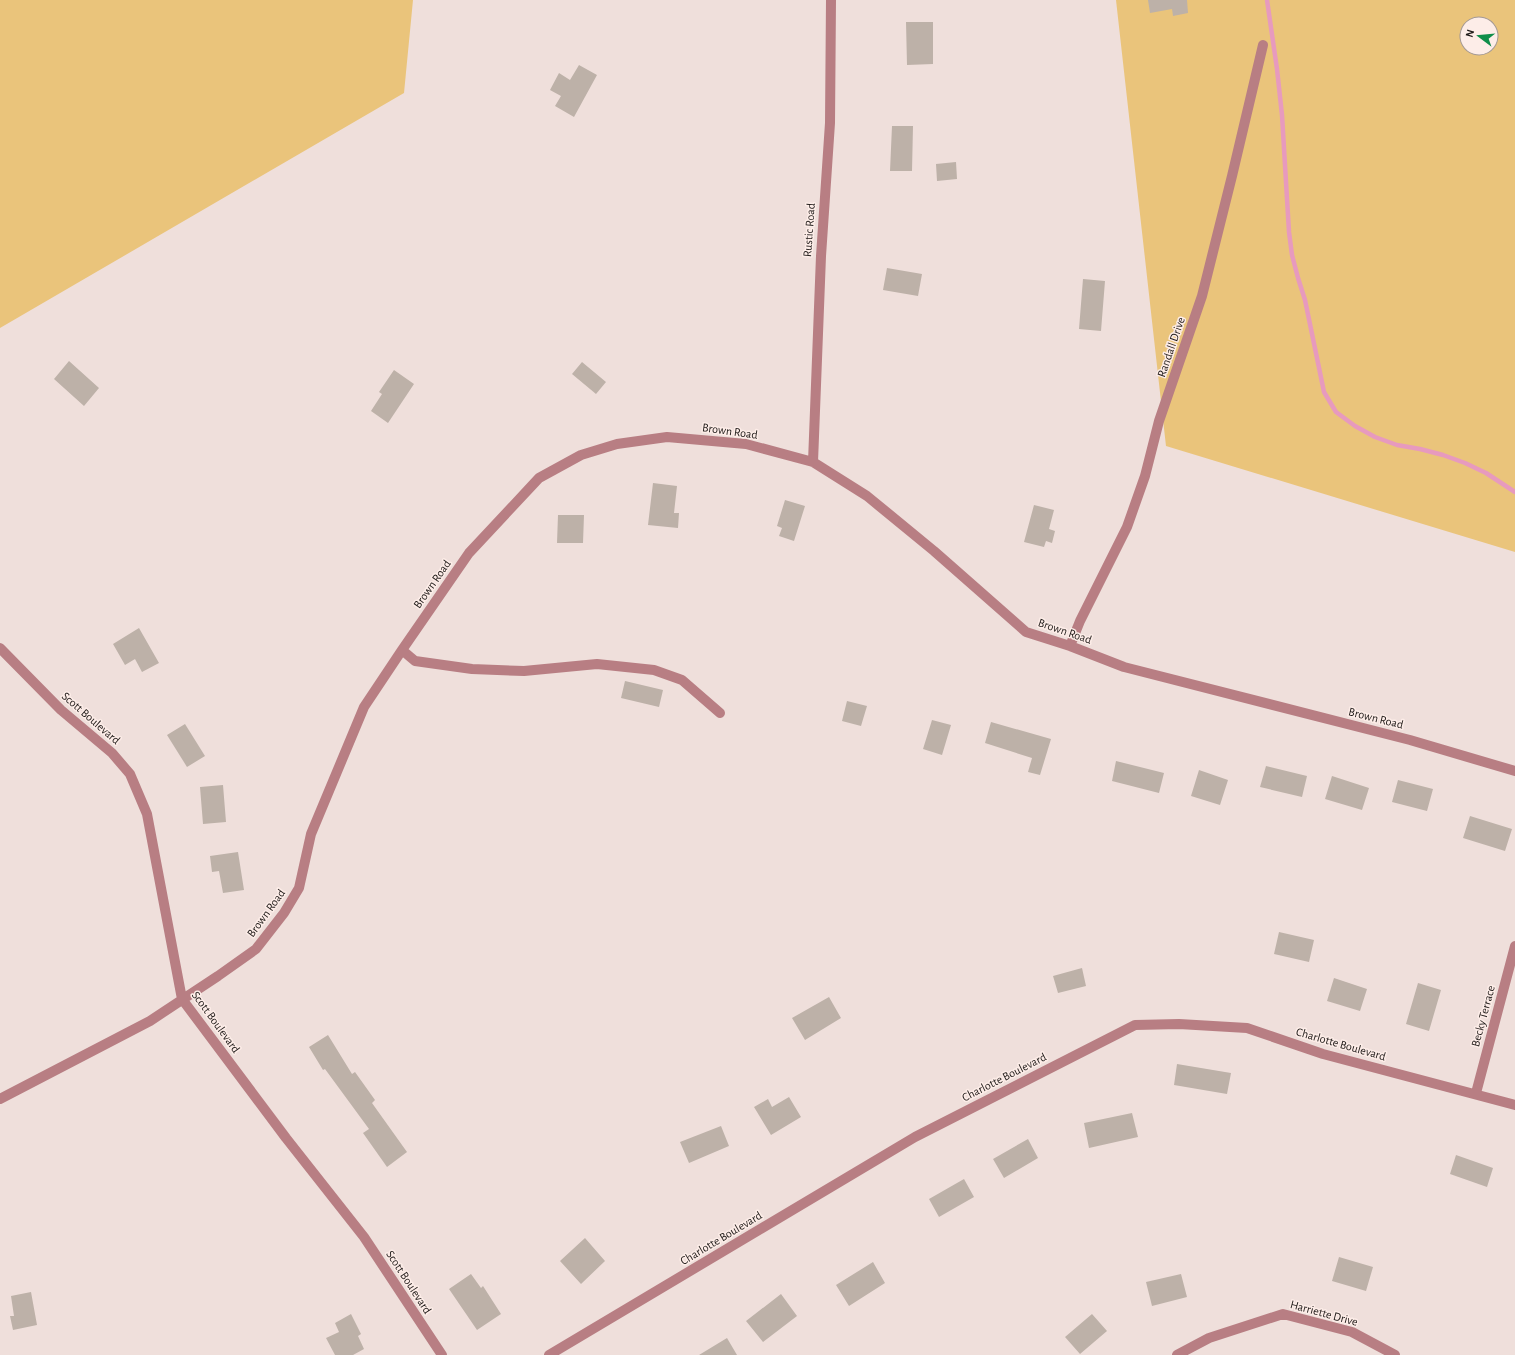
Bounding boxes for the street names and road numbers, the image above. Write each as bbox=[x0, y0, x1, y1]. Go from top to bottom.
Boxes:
street label: Rustic Road bbox=[801, 203, 817, 257]
street label: Randall Drive bbox=[1155, 315, 1187, 379]
street label: Brown Road bbox=[701, 421, 759, 441]
street label: Brown Road bbox=[411, 558, 453, 610]
street label: Brown Road bbox=[1037, 616, 1093, 646]
street label: Scott Boulevard bbox=[60, 690, 122, 746]
street label: Brown Road bbox=[1347, 705, 1405, 731]
street label: Brown Road bbox=[245, 887, 287, 939]
street label: Becky Terrace bbox=[1469, 984, 1498, 1048]
street label: Scott Boulevard bbox=[190, 989, 242, 1055]
street label: Charlotte Boulevard bbox=[1295, 1025, 1387, 1063]
street label: Charlotte Boulevard bbox=[960, 1051, 1048, 1103]
street label: Charlotte Boulevard bbox=[678, 1209, 764, 1267]
street label: Scott Boulevard bbox=[384, 1248, 434, 1316]
street label: Harriette Drive bbox=[1289, 1298, 1359, 1328]

